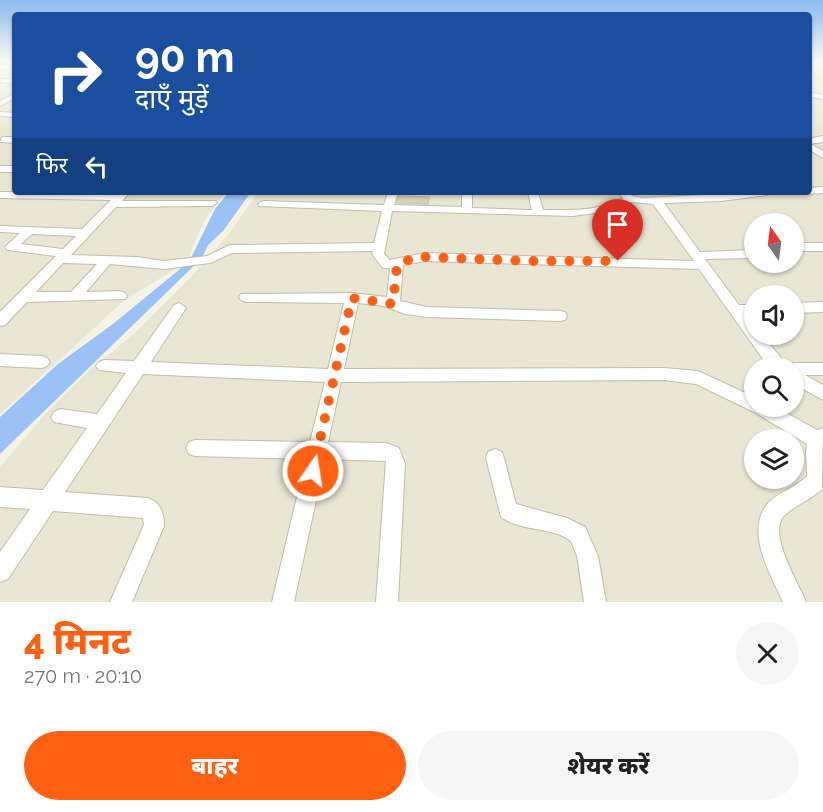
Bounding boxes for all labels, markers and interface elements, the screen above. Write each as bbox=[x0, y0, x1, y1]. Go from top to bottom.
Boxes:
text: 90 m bbox=[135, 33, 235, 82]
icon: right bbox=[36, 36, 114, 114]
text: दाएँ मुड़ें bbox=[135, 83, 209, 114]
icon: left bbox=[80, 150, 113, 183]
text: फिर bbox=[36, 152, 68, 178]
pin bbox=[592, 199, 643, 261]
icon: arrive bbox=[601, 208, 634, 241]
north arrow bbox=[744, 213, 804, 273]
map controls bbox=[744, 213, 804, 489]
button: sound bbox=[744, 285, 804, 345]
button: search bbox=[744, 357, 804, 417]
button: layers bbox=[744, 429, 804, 489]
position arrow bbox=[281, 439, 345, 503]
text: 4 मिनट bbox=[24, 620, 131, 662]
button: close bbox=[736, 622, 799, 685]
text: 270 m · 20:10 bbox=[24, 664, 142, 688]
button: बाहर bbox=[24, 731, 406, 800]
button: शेयर करें bbox=[418, 731, 799, 800]

